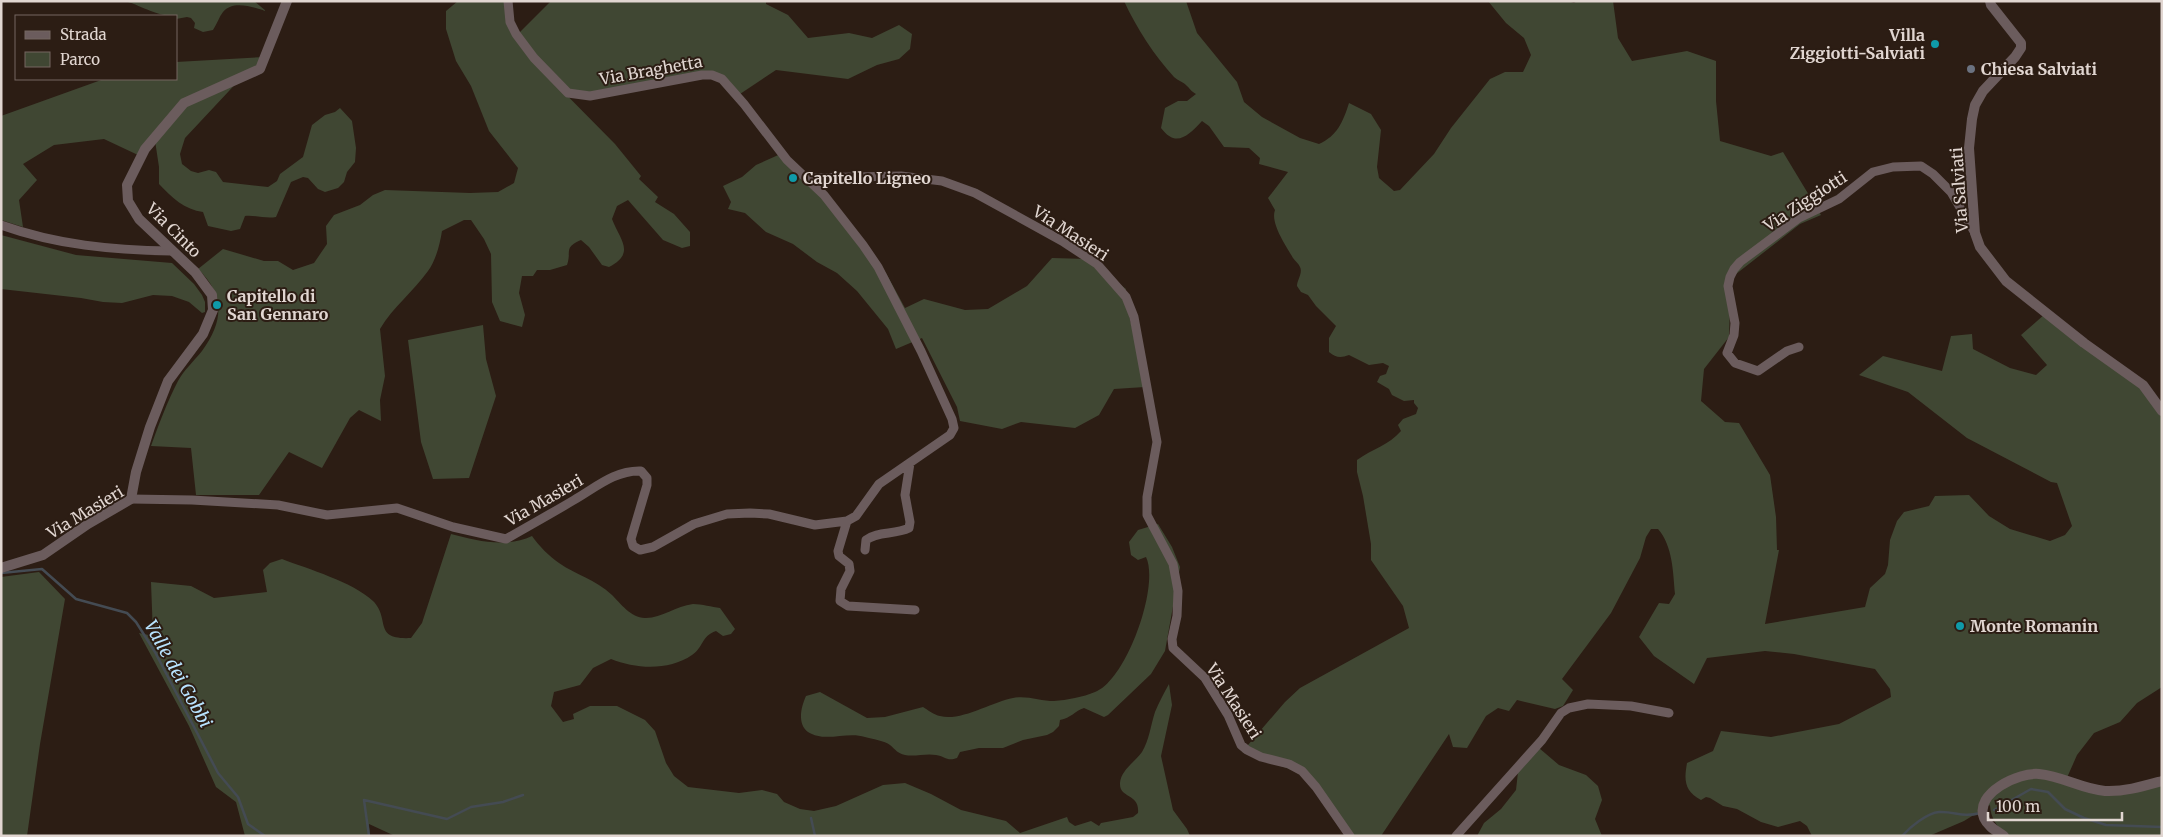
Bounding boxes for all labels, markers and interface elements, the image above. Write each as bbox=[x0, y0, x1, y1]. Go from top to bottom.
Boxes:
legend bbox=[15, 15, 178, 80]
text: Strada bbox=[60, 25, 107, 44]
place label: Villa Ziggiotti-Salviati bbox=[1790, 25, 1926, 63]
marker: Villa Ziggiotti-Salviati bbox=[1929, 38, 1941, 50]
text: Parco bbox=[60, 50, 100, 69]
street label: Via Braghetta bbox=[597, 51, 704, 89]
place label: Chiesa Salviati bbox=[1981, 59, 2097, 79]
marker: Chiesa Salviati bbox=[1965, 63, 1977, 75]
street label: Via Salviati bbox=[1946, 147, 1972, 234]
street label: Via Ziggiotti bbox=[1759, 167, 1850, 236]
place label: Capitello Ligneo bbox=[803, 168, 931, 188]
marker: Capitello Ligneo bbox=[787, 172, 799, 184]
street label: Via Cinto bbox=[142, 198, 206, 262]
street label: Via Masieri bbox=[1029, 201, 1113, 265]
place label: Capitello di San Gennaro bbox=[227, 286, 329, 324]
marker: Capitello di San Gennaro bbox=[211, 299, 223, 311]
street label: Via Masieri bbox=[501, 470, 586, 531]
street label: Via Masieri bbox=[42, 481, 127, 543]
water label: Valle dei Gobbi bbox=[139, 616, 217, 732]
place label: Monte Romanin bbox=[1970, 616, 2098, 636]
marker: Monte Romanin bbox=[1954, 620, 1966, 632]
street label: Via Masieri bbox=[1202, 659, 1266, 743]
scale bar bbox=[1988, 790, 2122, 822]
text: 100 m bbox=[1996, 797, 2040, 816]

